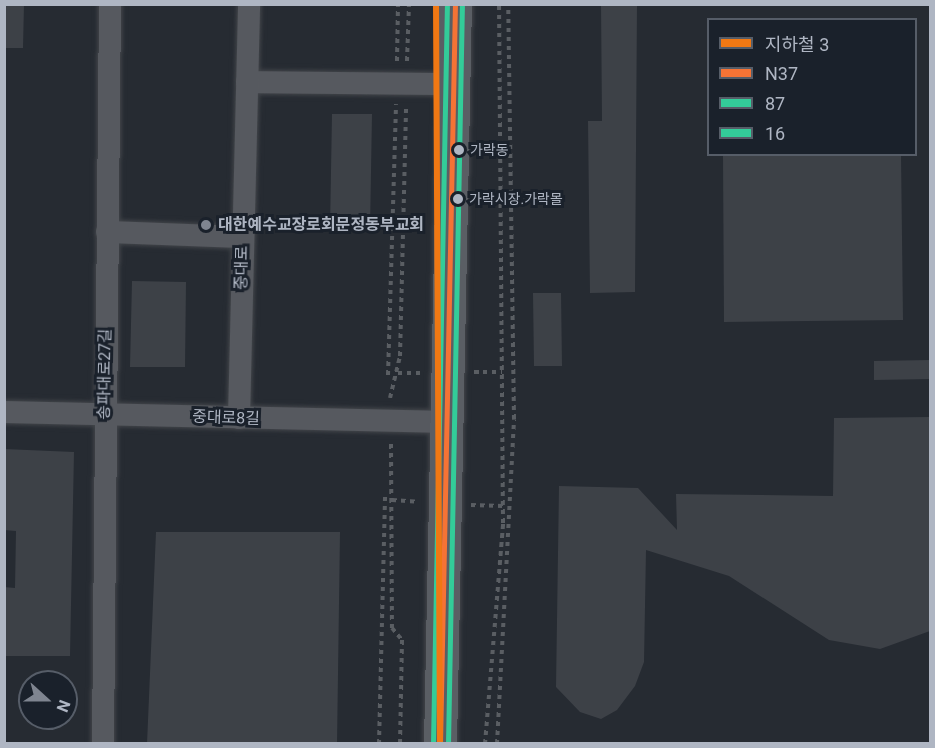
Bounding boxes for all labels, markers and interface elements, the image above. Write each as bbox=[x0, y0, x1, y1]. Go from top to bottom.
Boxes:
legend bbox=[707, 18, 917, 156]
text: 지하철 3 bbox=[765, 34, 829, 55]
text: N37 bbox=[765, 63, 798, 84]
text: 87 bbox=[765, 93, 785, 114]
text: 16 bbox=[765, 123, 785, 144]
place label: 가락동 bbox=[470, 142, 509, 158]
marker: 가락동 bbox=[453, 144, 465, 156]
place label: 가락시장.가락몰 bbox=[469, 191, 563, 207]
marker: 가락시장.가락몰 bbox=[452, 193, 464, 205]
place label: 대한예수교장로회문정동부교회 bbox=[218, 215, 424, 235]
marker: 대한예수교장로회문정동부교회 bbox=[199, 218, 213, 232]
street label: 중대로 bbox=[232, 246, 252, 290]
street label: 송파대로27길 bbox=[95, 328, 115, 420]
street label: 중대로8길 bbox=[192, 407, 260, 429]
north arrow bbox=[18, 670, 78, 730]
text: N bbox=[53, 697, 74, 715]

